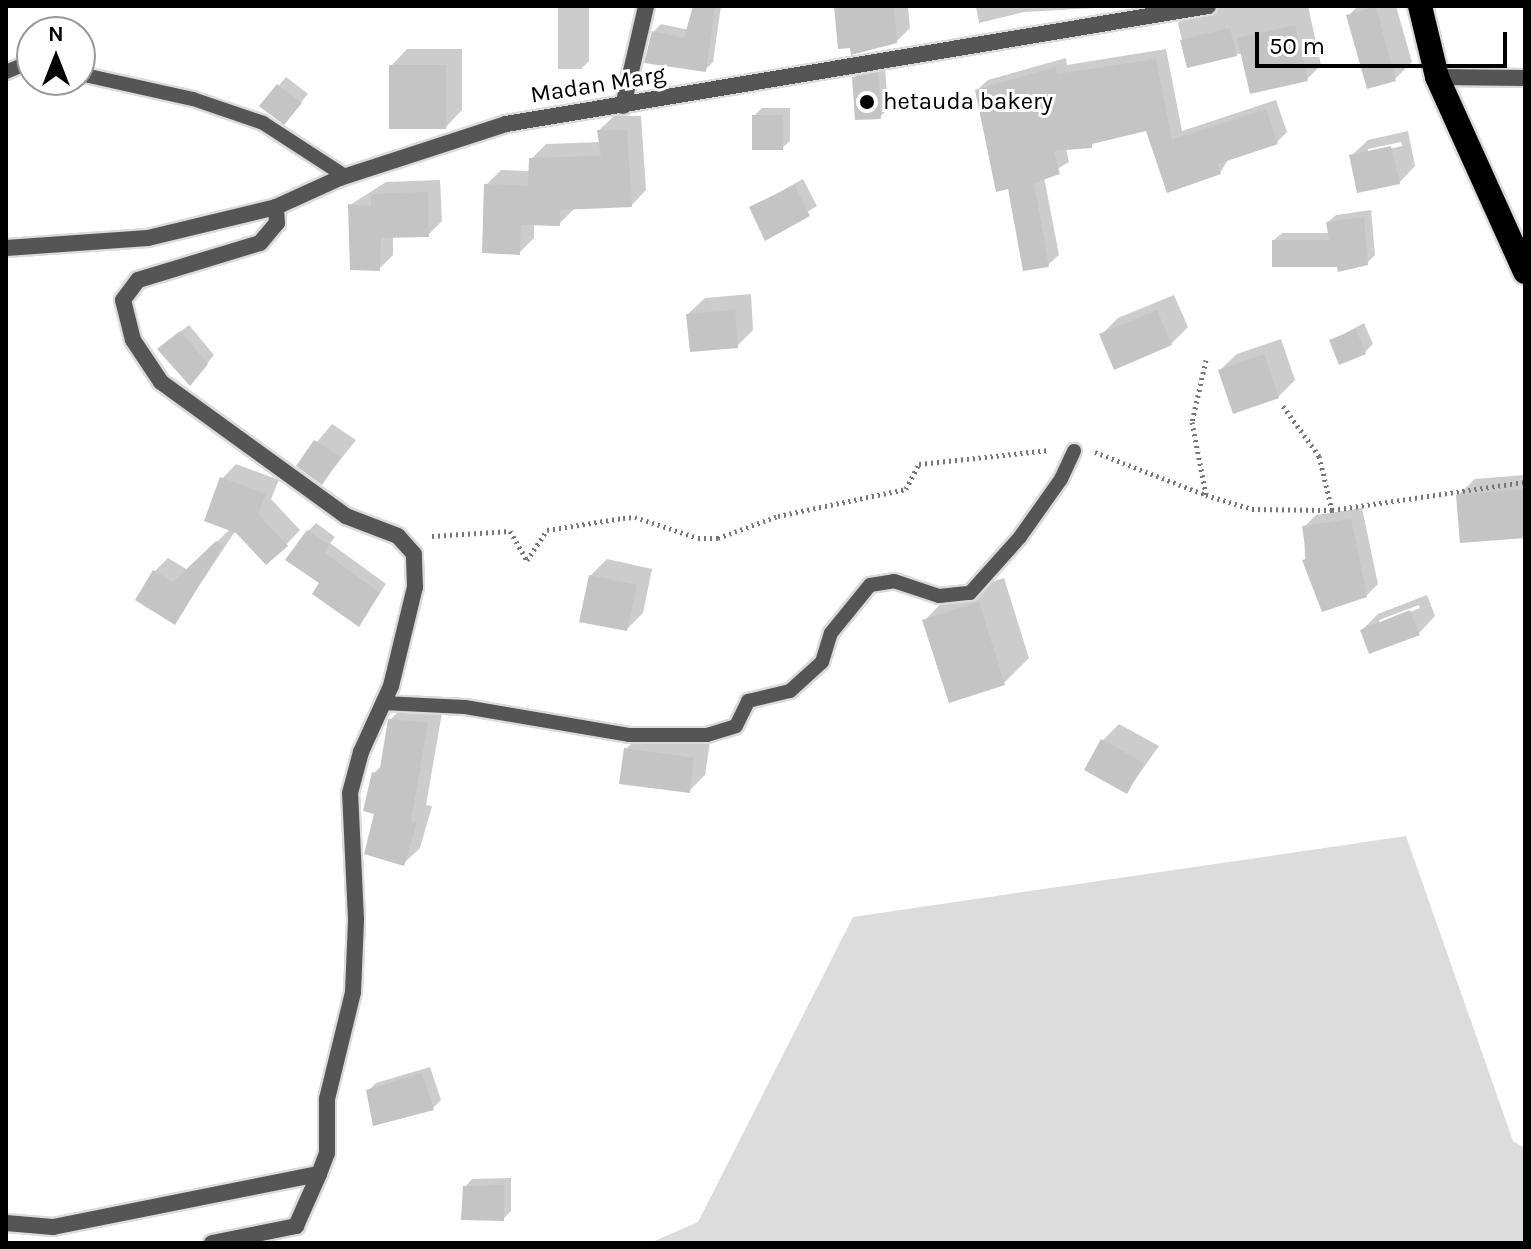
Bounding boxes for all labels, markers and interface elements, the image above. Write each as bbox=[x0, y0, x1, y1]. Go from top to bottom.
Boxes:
north arrow bbox=[16, 16, 96, 96]
scale bar bbox=[1259, 16, 1511, 66]
text: N bbox=[48, 21, 64, 47]
text: 50 m bbox=[1269, 32, 1325, 60]
street label: Madan Marg bbox=[528, 60, 668, 110]
place label: hetauda bakery bbox=[883, 88, 1053, 116]
marker: hetauda bakery bbox=[858, 93, 876, 111]

